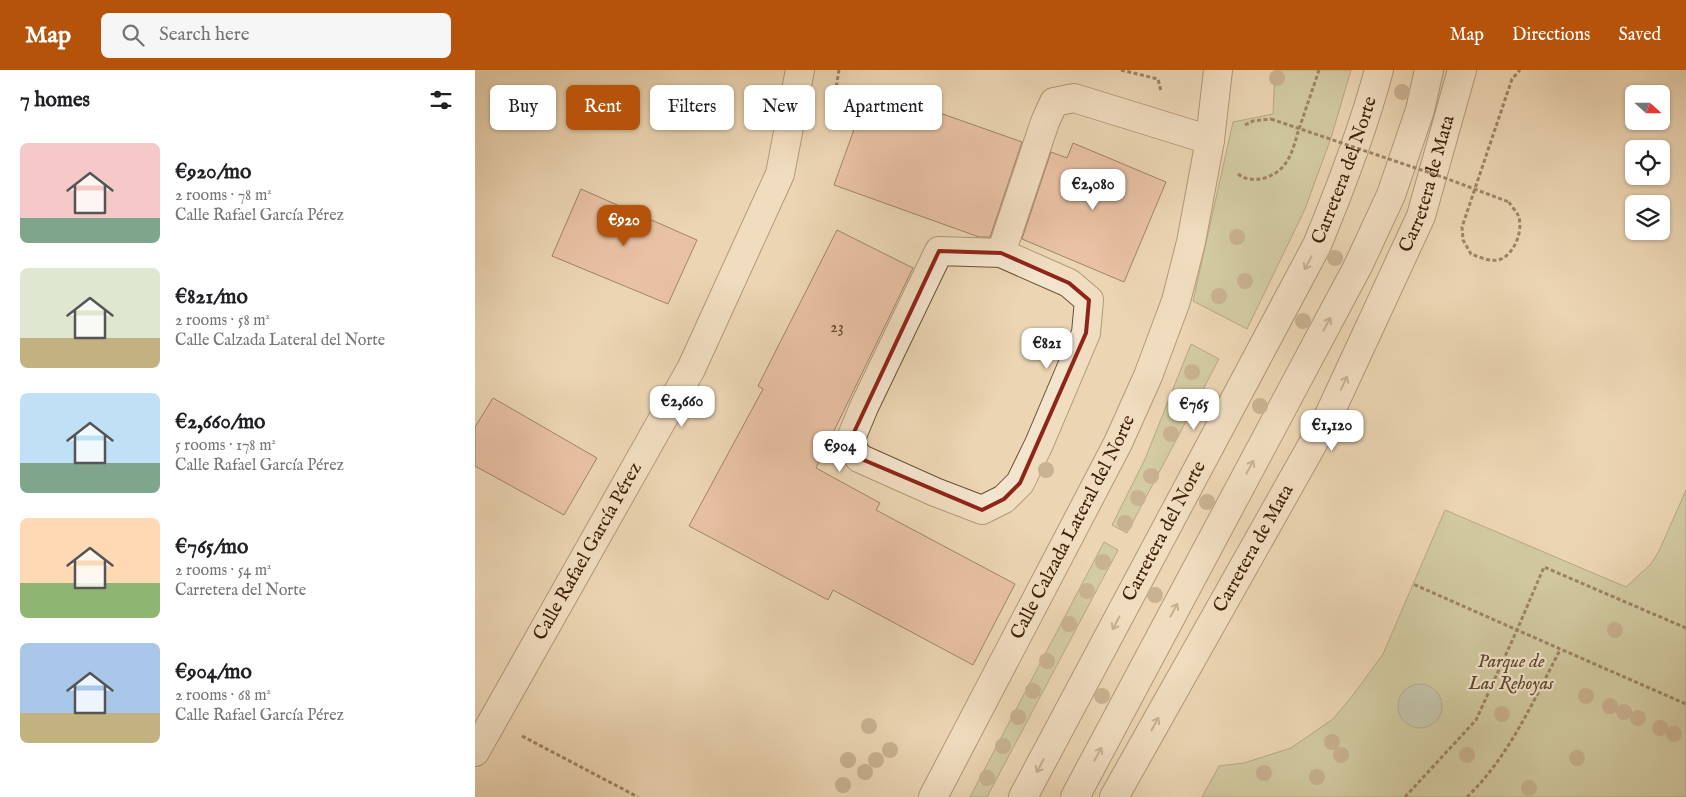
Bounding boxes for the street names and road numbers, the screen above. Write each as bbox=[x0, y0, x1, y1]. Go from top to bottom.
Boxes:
street label: Carretera del Norte bbox=[1307, 94, 1383, 248]
street label: Carretera de Mata bbox=[1394, 112, 1461, 257]
street label: Calle Calzada Lateral del Norte bbox=[1005, 411, 1141, 644]
street label: Carretera del Norte bbox=[1117, 457, 1212, 606]
street label: Calle Rafael García Pérez bbox=[528, 458, 648, 645]
street label: Carretera de Mata bbox=[1208, 480, 1300, 617]

